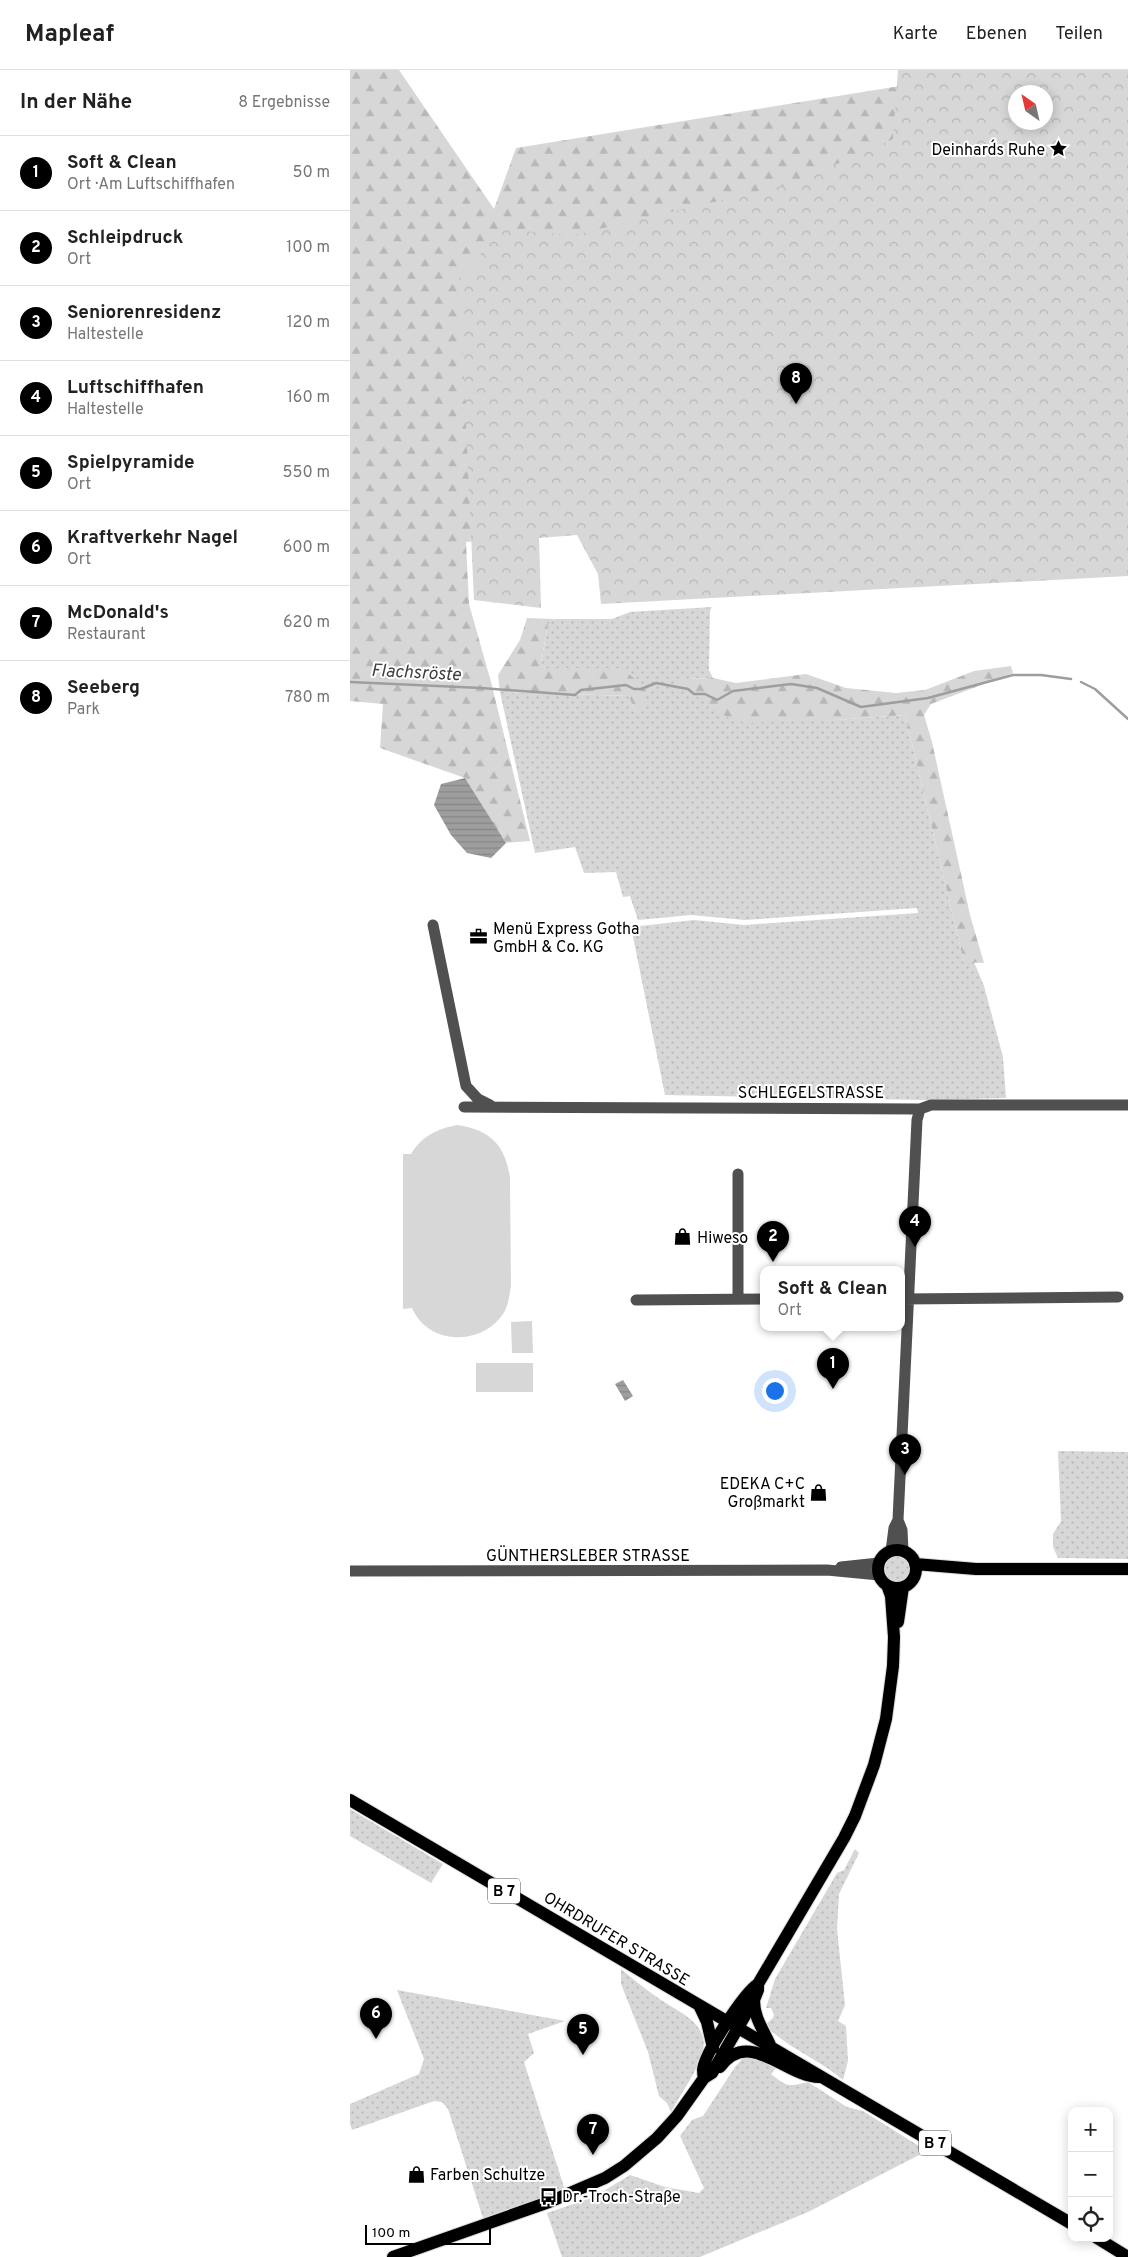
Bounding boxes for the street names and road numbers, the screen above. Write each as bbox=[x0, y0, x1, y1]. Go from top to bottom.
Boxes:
street label: SCHLEGELSTRASSE bbox=[738, 1084, 884, 1104]
street label: GÜNTHERSLEBER STRASSE bbox=[486, 1545, 690, 1567]
road number: B 7 bbox=[488, 1878, 520, 1904]
street label: OHRDRUFER STRASSE bbox=[539, 1888, 693, 1991]
road number: B 7 bbox=[919, 2130, 951, 2156]

